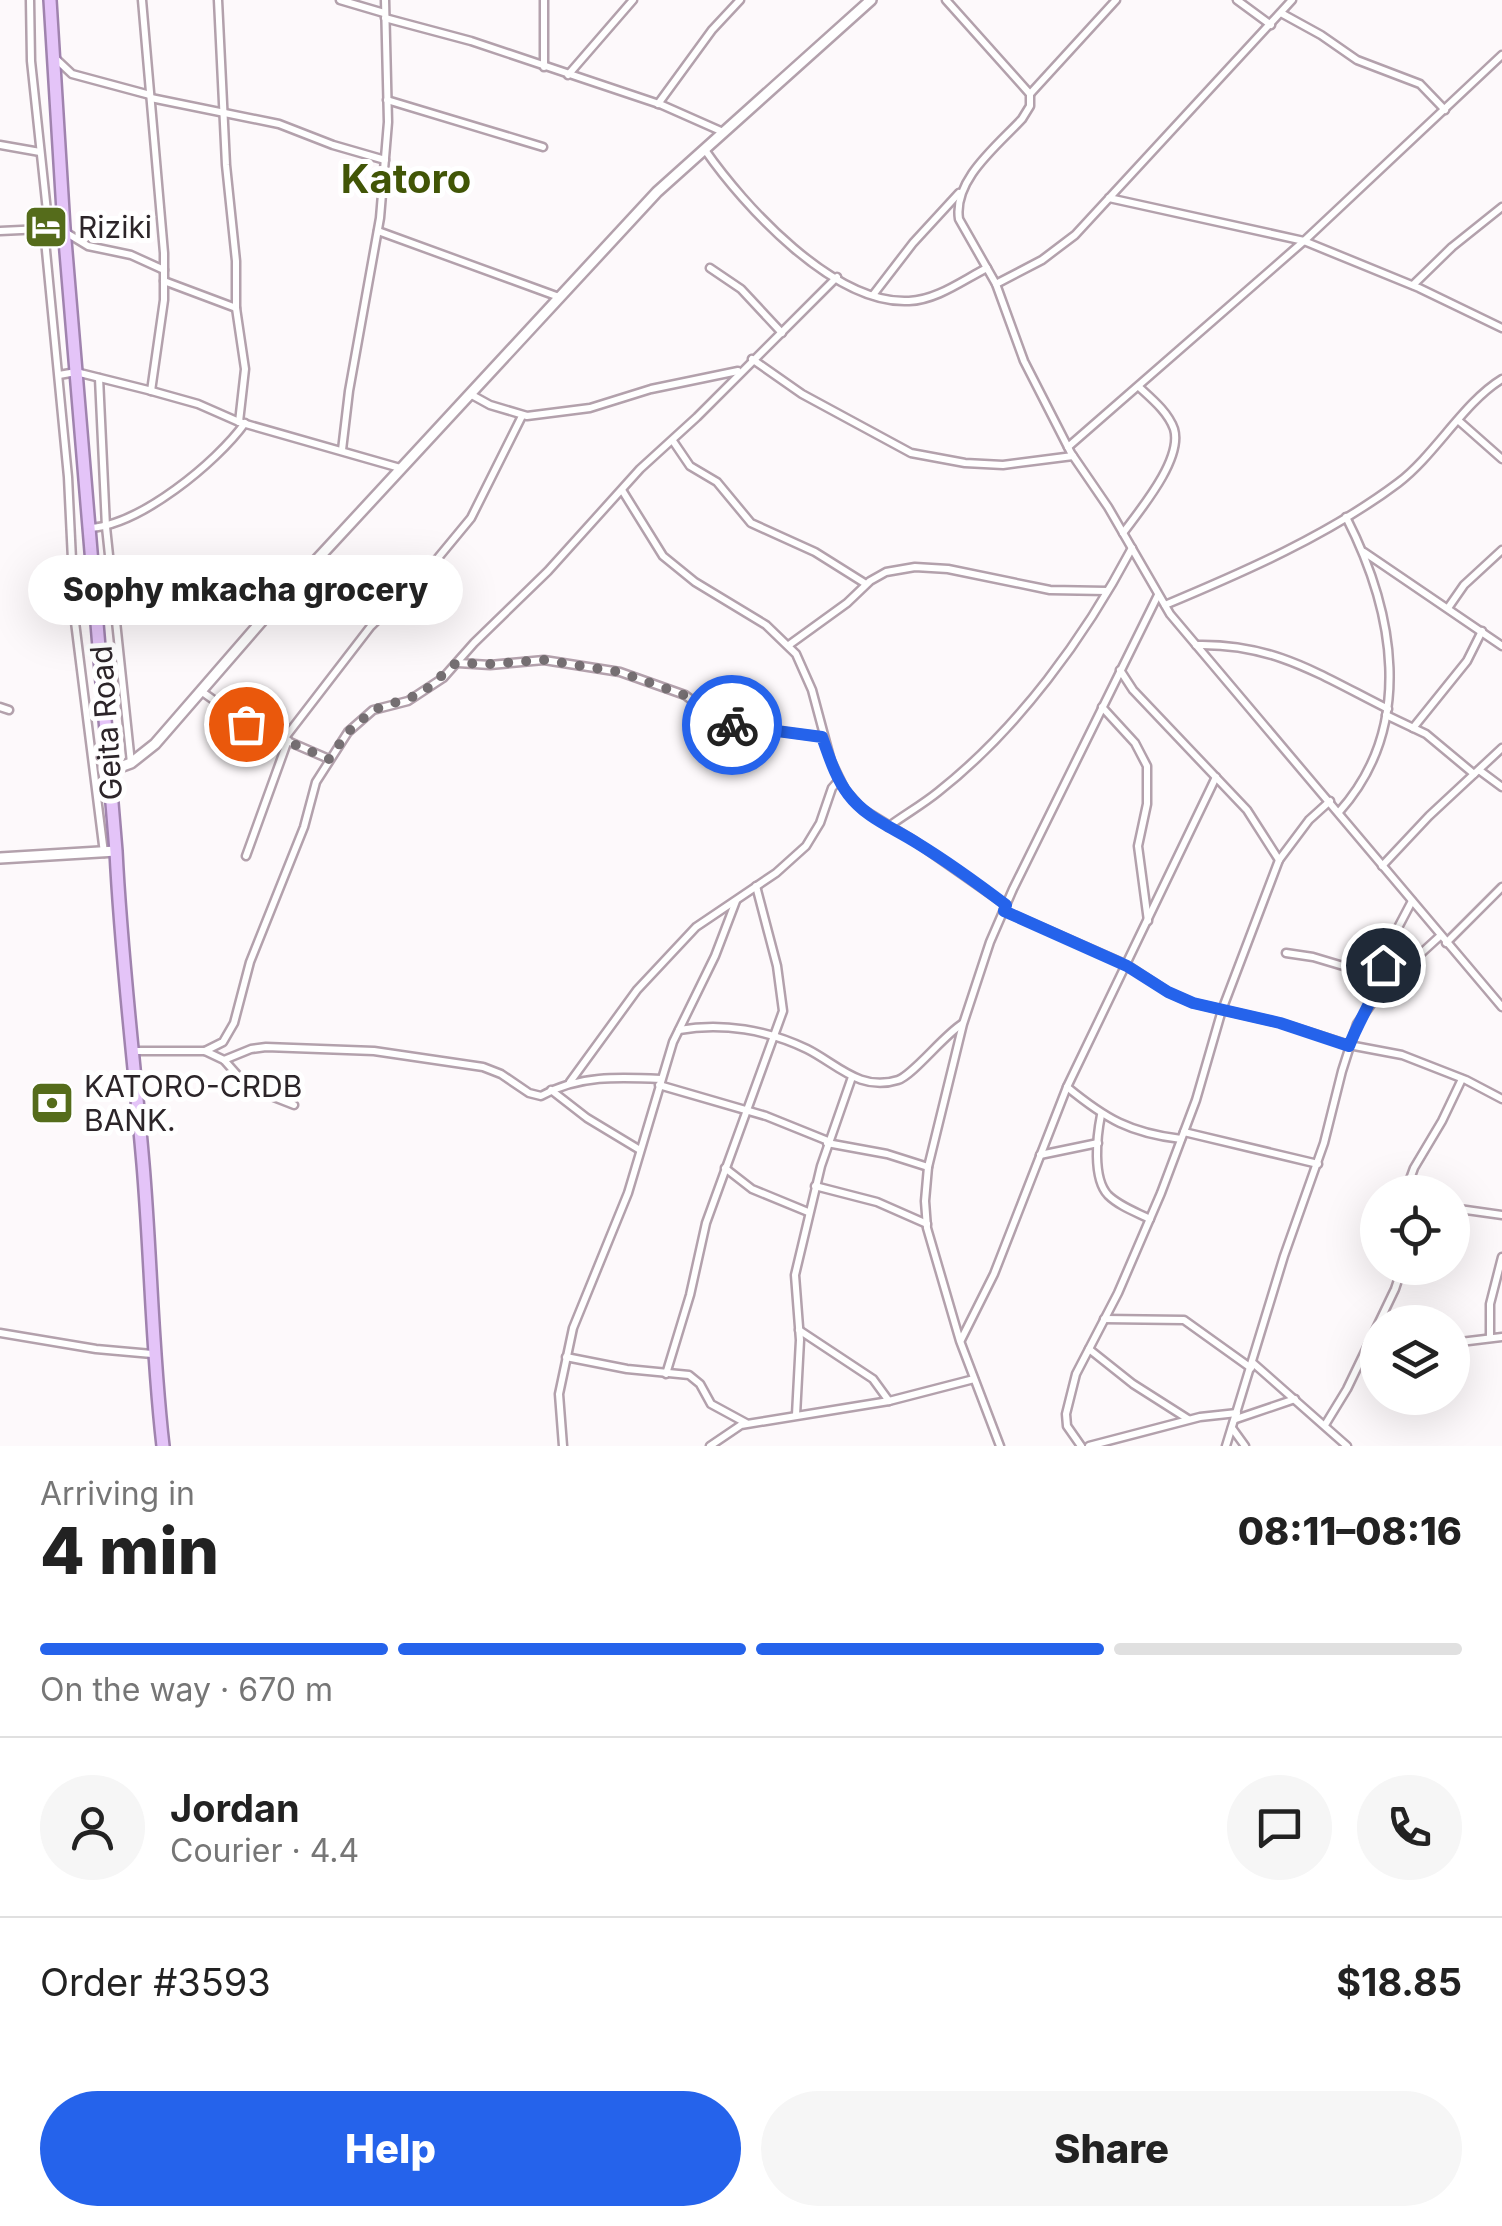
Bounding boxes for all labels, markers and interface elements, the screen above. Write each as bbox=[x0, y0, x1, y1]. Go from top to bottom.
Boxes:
district label: Katoro bbox=[341, 154, 471, 203]
hotel icon: Riziki bbox=[23, 204, 69, 250]
place label: Riziki bbox=[78, 209, 152, 245]
callout: Sophy mkacha grocery bbox=[29, 554, 464, 624]
text: Sophy mkacha grocery bbox=[63, 570, 428, 609]
street label: Geita Road bbox=[83, 645, 129, 801]
courier bbox=[682, 675, 782, 775]
pin bbox=[204, 682, 289, 767]
icon: bag bbox=[219, 697, 274, 752]
icon: bike bbox=[705, 698, 760, 753]
pin bbox=[1341, 923, 1426, 1008]
icon: home bbox=[1356, 938, 1411, 993]
place label: KATORO-CRDB BANK. bbox=[84, 1068, 302, 1138]
bank icon: KATORO-CRDB BANK. bbox=[29, 1080, 75, 1126]
map controls bbox=[1360, 1175, 1470, 1415]
button: locate bbox=[1360, 1175, 1470, 1285]
button: layers bbox=[1360, 1305, 1470, 1415]
text: Arriving in bbox=[40, 1474, 195, 1513]
text: 08:11–08:16 bbox=[1238, 1508, 1462, 1554]
text: 4 min bbox=[40, 1511, 219, 1590]
text: On the way · 670 m bbox=[40, 1670, 333, 1709]
button: person bbox=[40, 1775, 145, 1880]
button: chat bbox=[1227, 1775, 1332, 1880]
button: phone bbox=[1357, 1775, 1462, 1880]
text: Jordan bbox=[170, 1785, 300, 1831]
text: Courier · 4.4 bbox=[170, 1831, 359, 1870]
text: Order #3593 bbox=[40, 1959, 271, 2005]
text: $18.85 bbox=[1336, 1959, 1462, 2005]
button: Help bbox=[40, 2091, 741, 2206]
button: Share bbox=[761, 2091, 1462, 2206]

